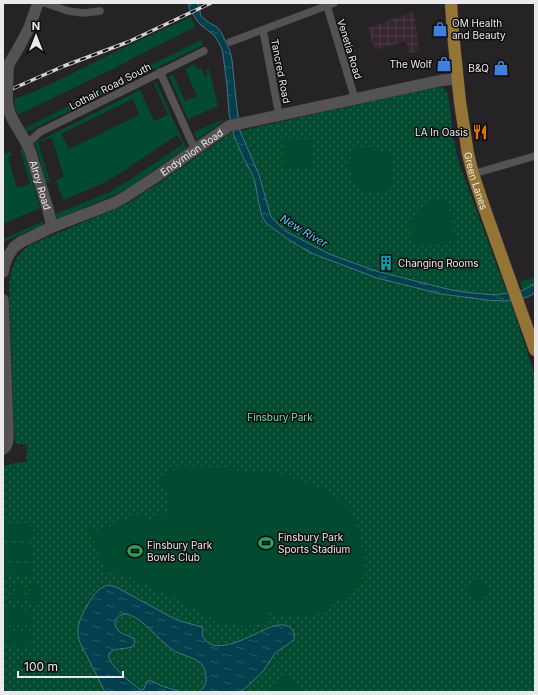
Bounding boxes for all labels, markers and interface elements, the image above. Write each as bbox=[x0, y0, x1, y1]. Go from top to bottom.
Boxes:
north arrow bbox=[16, 16, 56, 56]
place label: OM Health and Beauty bbox=[452, 17, 506, 41]
street label: Venetia Road bbox=[335, 18, 365, 80]
text: N bbox=[32, 19, 40, 33]
shop icon: OM Health and Beauty bbox=[431, 20, 449, 38]
street label: Tancred Road bbox=[269, 38, 293, 104]
shop icon: The Wolf bbox=[435, 55, 453, 73]
place label: The Wolf bbox=[390, 58, 432, 70]
shop icon: B&Q bbox=[492, 59, 510, 77]
street label: Lothair Road South bbox=[67, 60, 153, 112]
place label: B&Q bbox=[468, 62, 489, 74]
restaurant icon: LA In Oasis bbox=[471, 123, 489, 141]
street label: Endymion Road bbox=[158, 126, 225, 178]
place label: LA In Oasis bbox=[415, 126, 468, 138]
street label: Green Lanes bbox=[462, 151, 490, 211]
street label: Alroy Road bbox=[27, 159, 54, 211]
water label: New River bbox=[278, 211, 331, 251]
building icon: Changing Rooms bbox=[377, 254, 395, 272]
place label: Changing Rooms bbox=[398, 257, 478, 269]
park label: Finsbury Park bbox=[247, 411, 313, 423]
place label: Finsbury Park Sports Stadium bbox=[278, 531, 350, 555]
sports icon: Finsbury Park Sports Stadium bbox=[257, 534, 275, 552]
place label: Finsbury Park Bowls Club bbox=[147, 539, 213, 563]
sports icon: Finsbury Park Bowls Club bbox=[126, 542, 144, 560]
scale bar bbox=[18, 653, 123, 679]
text: 100 m bbox=[24, 659, 58, 674]

